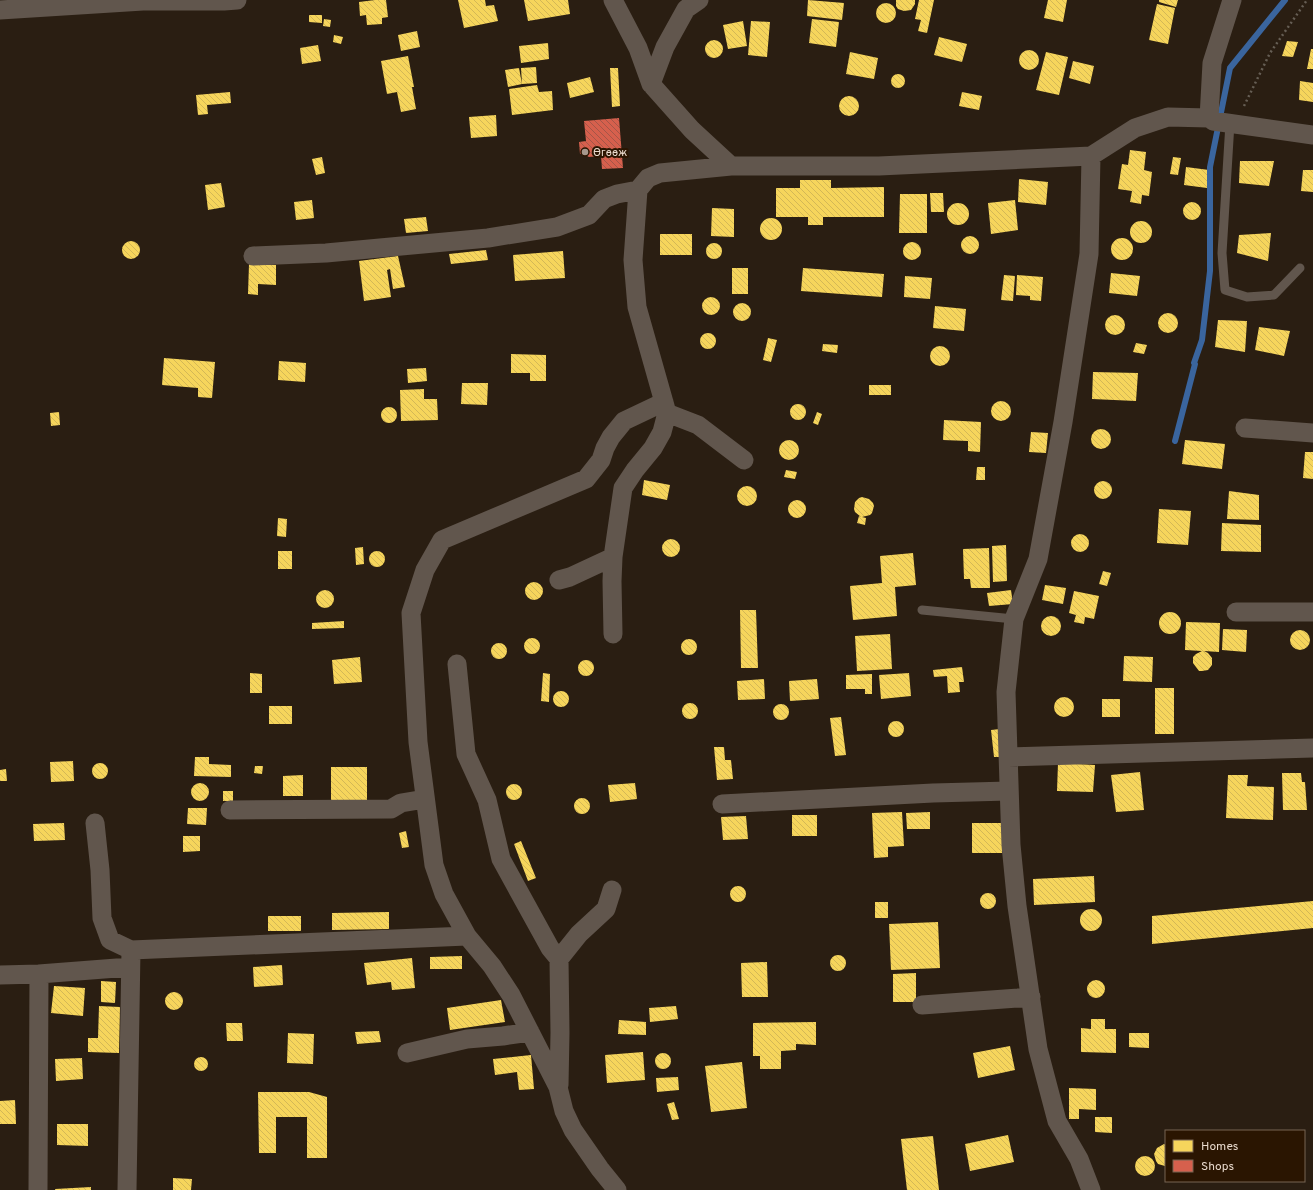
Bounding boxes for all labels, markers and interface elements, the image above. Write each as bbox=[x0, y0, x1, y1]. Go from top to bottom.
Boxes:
place label: Өгөөж bbox=[593, 146, 627, 160]
marker: Өгөөж bbox=[580, 147, 590, 157]
legend bbox=[1165, 1130, 1305, 1182]
text: Homes bbox=[1201, 1139, 1238, 1155]
text: Shops bbox=[1201, 1159, 1234, 1175]

